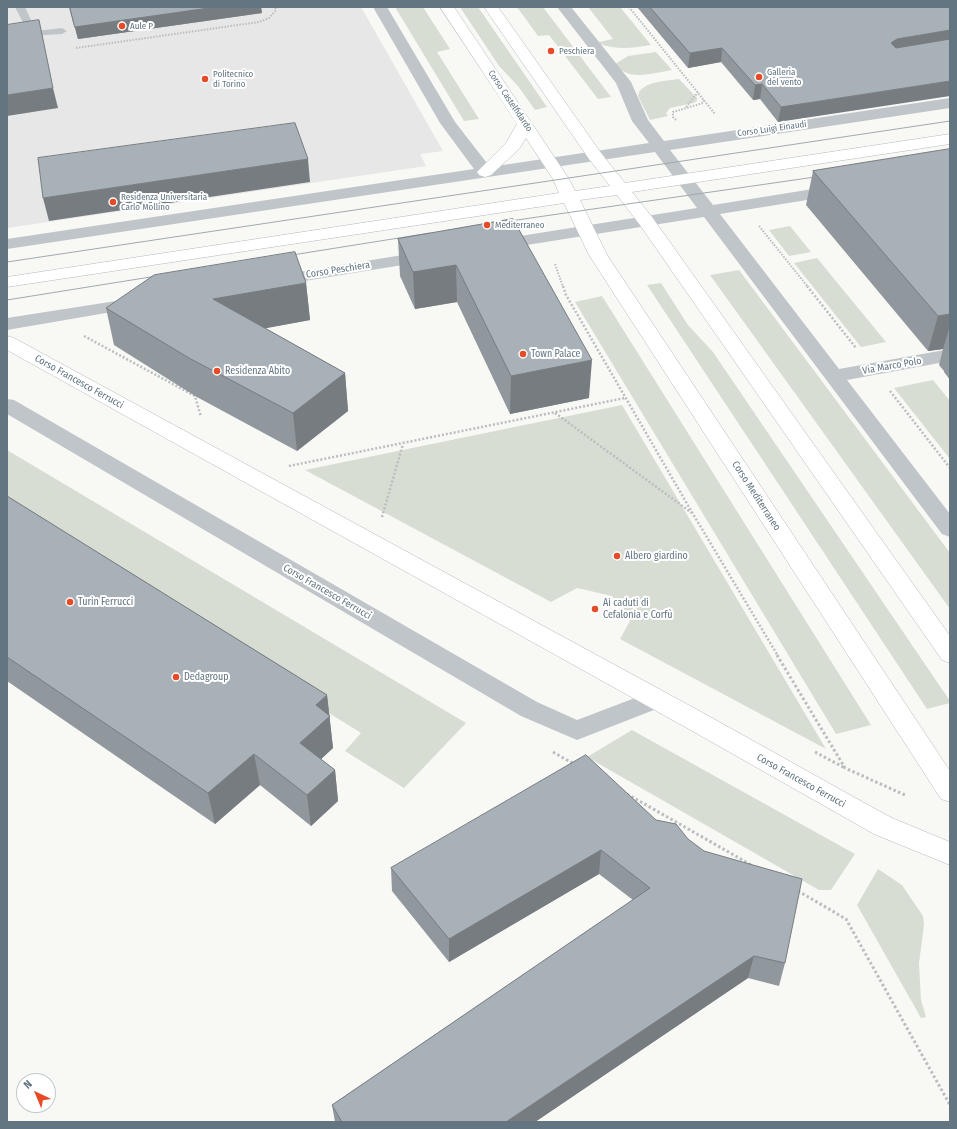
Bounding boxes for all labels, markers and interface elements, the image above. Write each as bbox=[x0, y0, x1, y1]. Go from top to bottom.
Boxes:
marker: Aule P bbox=[117, 21, 127, 31]
place label: Aule P bbox=[130, 21, 153, 31]
marker: Peschiera bbox=[546, 46, 556, 56]
place label: Peschiera bbox=[559, 46, 594, 56]
place label: Galleria del vento bbox=[767, 67, 801, 88]
street label: Corso Castelfidardo bbox=[486, 68, 534, 134]
place label: Politecnico di Torino bbox=[213, 69, 253, 90]
marker: Galleria del vento bbox=[754, 72, 764, 82]
marker: Politecnico di Torino bbox=[200, 74, 210, 84]
street label: Corso Luigi Einaudi bbox=[737, 119, 807, 139]
place label: Residenza Universitaria Carlo Mollino bbox=[121, 192, 207, 213]
marker: Residenza Universitaria Carlo Mollino bbox=[108, 197, 118, 207]
marker: Mediterraneo bbox=[482, 220, 492, 230]
place label: Mediterraneo bbox=[495, 220, 545, 230]
street label: Corso Peschiera bbox=[305, 259, 371, 281]
place label: Town Palace bbox=[531, 348, 581, 360]
marker: Town Palace bbox=[518, 349, 528, 359]
street label: Corso Francesco Ferrucci bbox=[32, 353, 126, 411]
street label: Via Marco Polo bbox=[862, 355, 922, 377]
place label: Residenza Abito bbox=[225, 365, 290, 377]
marker: Residenza Abito bbox=[212, 366, 222, 376]
street label: Corso Mediterraneo bbox=[729, 459, 783, 533]
place label: Albero giardino bbox=[625, 550, 688, 562]
marker: Albero giardino bbox=[612, 551, 622, 561]
street label: Corso Francesco Ferrucci bbox=[281, 562, 373, 622]
place label: Turin Ferrucci bbox=[78, 596, 133, 608]
marker: Turin Ferrucci bbox=[65, 597, 75, 607]
place label: Ai caduti di Cefalonia e Corfù bbox=[603, 597, 673, 620]
marker: Ai caduti di Cefalonia e Corfù bbox=[590, 604, 600, 614]
place label: Dedagroup bbox=[184, 671, 229, 683]
marker: Dedagroup bbox=[171, 672, 181, 682]
street label: Corso Francesco Ferrucci bbox=[754, 752, 848, 810]
north arrow bbox=[16, 1073, 56, 1113]
text: N bbox=[21, 1078, 35, 1092]

